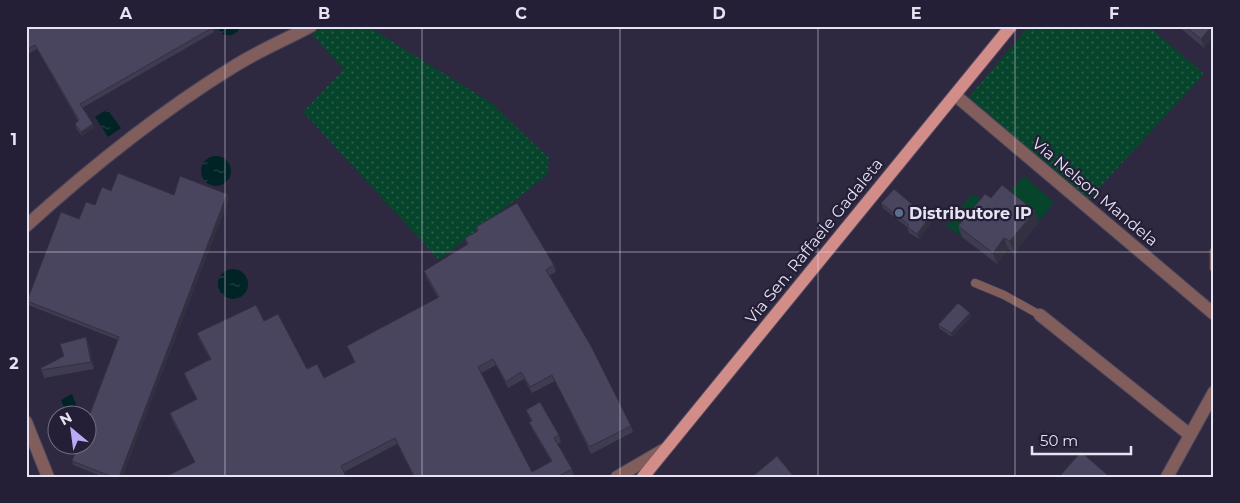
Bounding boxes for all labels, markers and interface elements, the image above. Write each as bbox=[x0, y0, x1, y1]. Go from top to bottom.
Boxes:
text: A bbox=[119, 4, 133, 23]
text: B bbox=[318, 4, 330, 23]
text: C bbox=[515, 4, 527, 23]
text: D bbox=[712, 4, 726, 23]
text: E bbox=[911, 4, 921, 23]
text: F bbox=[1109, 4, 1119, 23]
text: 1 bbox=[11, 130, 17, 149]
street label: Via Nelson Mandela bbox=[1028, 134, 1162, 250]
street label: Via Sen. Raffaele Gadaleta bbox=[741, 154, 887, 328]
place label: Distributore IP bbox=[909, 204, 1032, 223]
marker: Distributore IP bbox=[893, 207, 905, 219]
text: 2 bbox=[9, 354, 19, 373]
north arrow bbox=[48, 406, 98, 456]
text: N bbox=[56, 408, 75, 429]
scale bar bbox=[1032, 423, 1131, 455]
text: 50 m bbox=[1040, 431, 1078, 450]

